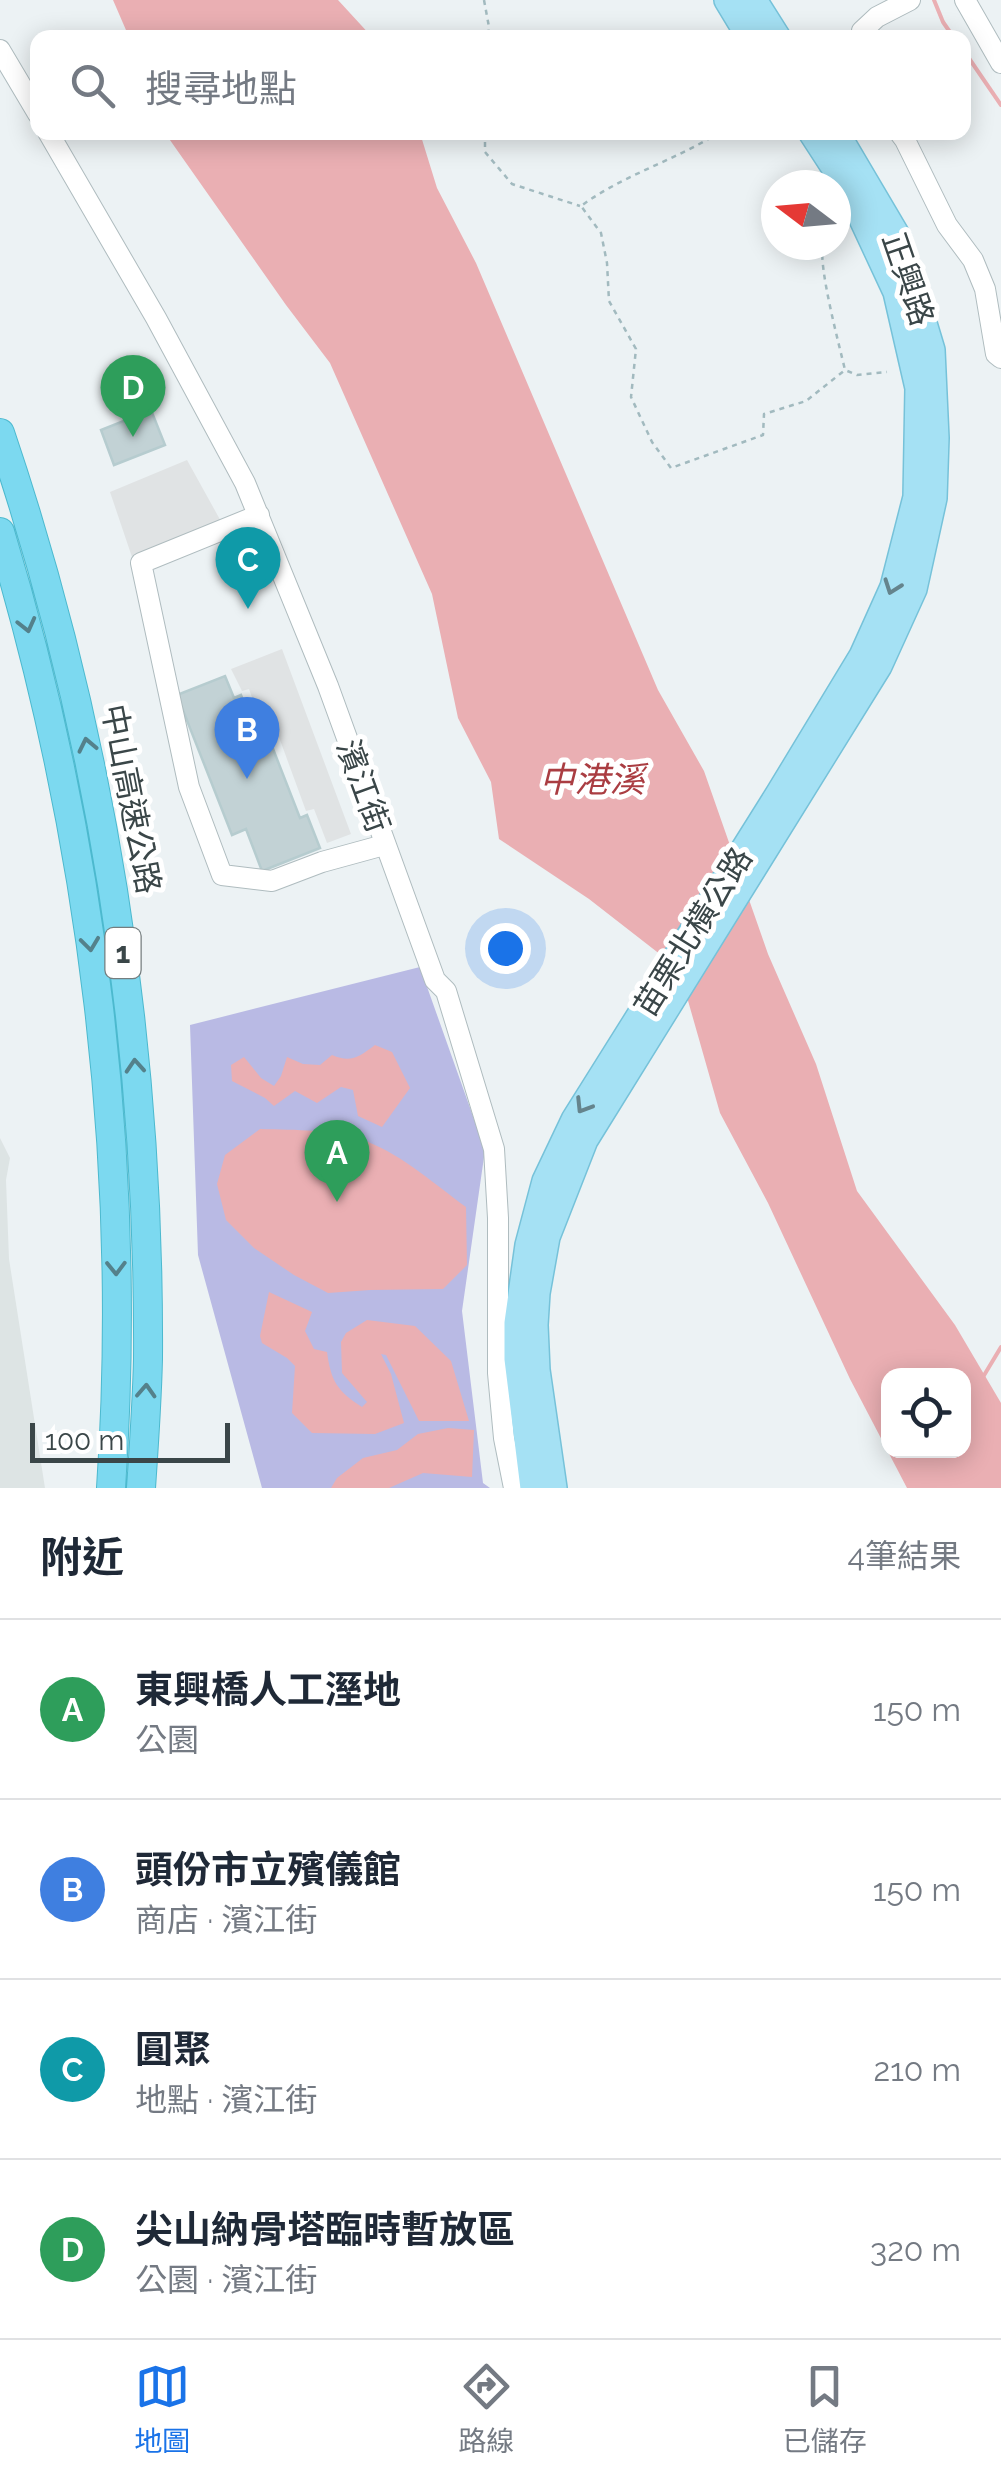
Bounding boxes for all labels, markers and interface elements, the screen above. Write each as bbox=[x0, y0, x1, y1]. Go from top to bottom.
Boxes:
search box bbox=[30, 30, 971, 140]
icon: search bbox=[65, 58, 120, 113]
text: 搜尋地點 bbox=[145, 66, 297, 111]
north arrow bbox=[761, 170, 851, 260]
street label: 正興路 bbox=[875, 227, 942, 330]
pin: D bbox=[100, 354, 166, 437]
pin: C bbox=[216, 526, 280, 609]
one-way arrow bbox=[883, 577, 903, 595]
one-way arrow bbox=[15, 616, 36, 633]
pin: B bbox=[214, 696, 280, 779]
street label: 中山高速公路 bbox=[95, 701, 168, 897]
street label: 濱江街 bbox=[330, 734, 397, 837]
one-way arrow bbox=[78, 737, 99, 754]
water label: 中港溪 bbox=[539, 759, 649, 800]
street label: 苗栗北橫公路 bbox=[626, 841, 759, 1023]
your location bbox=[480, 923, 531, 974]
road number: 1 bbox=[106, 928, 140, 978]
one-way arrow bbox=[79, 936, 100, 952]
one-way arrow bbox=[125, 1058, 147, 1074]
one-way arrow bbox=[576, 1095, 595, 1113]
pin: A bbox=[304, 1120, 370, 1202]
one-way arrow bbox=[105, 1260, 126, 1276]
map controls bbox=[881, 1368, 971, 1458]
button: locate bbox=[881, 1368, 971, 1458]
one-way arrow bbox=[135, 1382, 156, 1398]
scale bar bbox=[30, 1418, 230, 1462]
text: 100 m bbox=[45, 1424, 124, 1457]
text: 附近 bbox=[40, 1533, 124, 1582]
text: 4筆結果 bbox=[848, 1537, 961, 1574]
text: 東興橋人工溼地 bbox=[135, 1667, 401, 1712]
text: A bbox=[62, 1691, 83, 1728]
text: 150 m bbox=[873, 1691, 961, 1728]
text: 公園 bbox=[135, 1721, 199, 1758]
text: 頭份市立殯儀館 bbox=[135, 1847, 401, 1892]
text: B bbox=[62, 1871, 83, 1908]
text: 150 m bbox=[873, 1871, 961, 1908]
text: 商店 · 濱江街 bbox=[135, 1901, 317, 1938]
text: 圓聚 bbox=[135, 2027, 211, 2072]
text: C bbox=[62, 2051, 83, 2088]
text: 210 m bbox=[873, 2051, 961, 2088]
text: 地點 · 濱江街 bbox=[135, 2081, 317, 2118]
text: 尖山納骨塔臨時暫放區 bbox=[135, 2207, 515, 2252]
text: D bbox=[61, 2231, 84, 2268]
text: 320 m bbox=[870, 2231, 961, 2268]
text: 公園 · 濱江街 bbox=[135, 2261, 317, 2298]
tab: 地圖 bbox=[134, 2359, 190, 2459]
tab: 路線 bbox=[458, 2359, 515, 2459]
tab: 已儲存 bbox=[783, 2359, 867, 2459]

